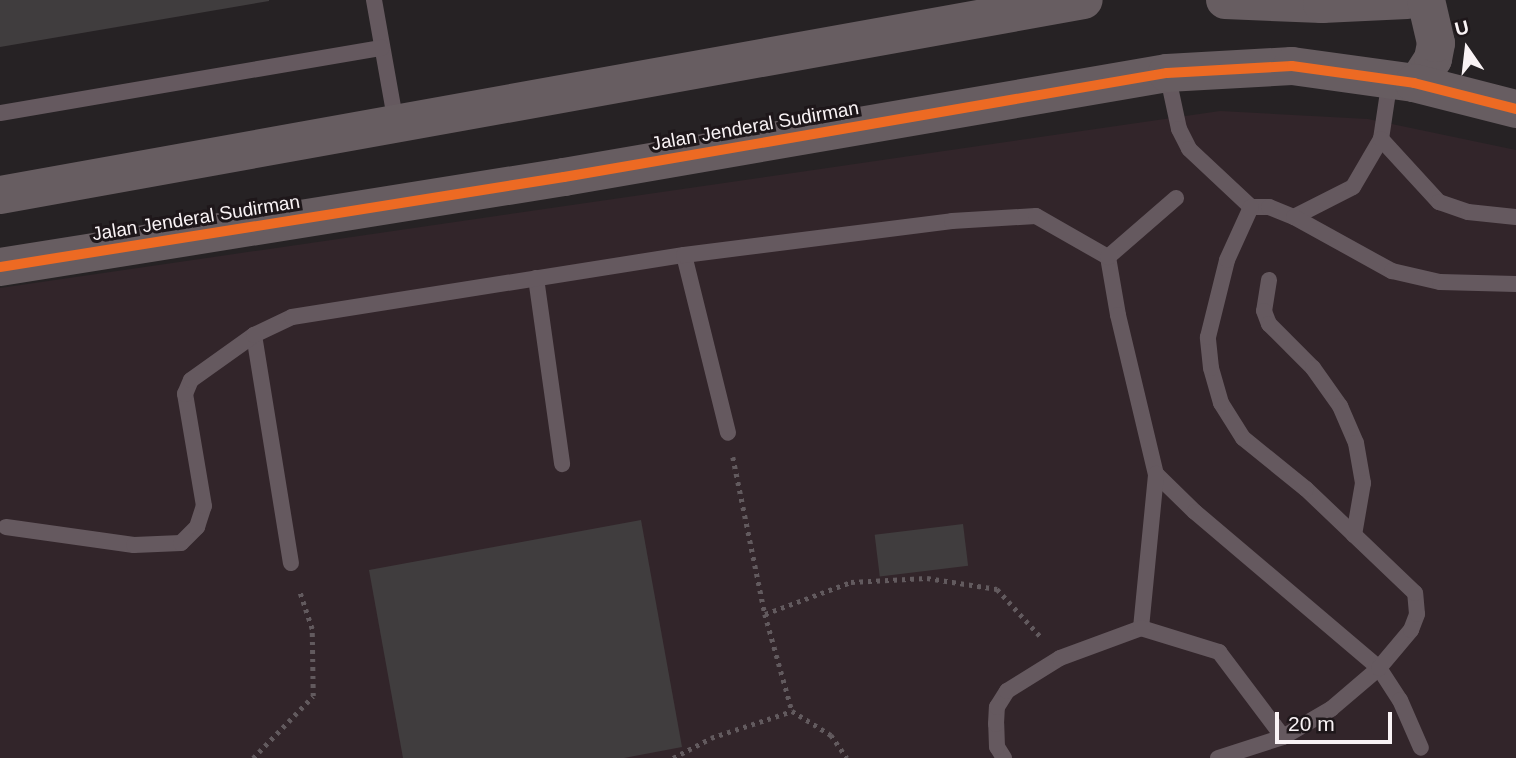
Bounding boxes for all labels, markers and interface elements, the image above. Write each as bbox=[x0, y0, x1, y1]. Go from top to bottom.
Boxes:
north arrow bbox=[1432, 14, 1502, 84]
text: U bbox=[1453, 16, 1471, 40]
street label: Jalan Jenderal Sudirman bbox=[650, 97, 860, 155]
street label: Jalan Jenderal Sudirman bbox=[90, 190, 302, 246]
scale bar bbox=[1278, 698, 1395, 742]
text: 20 m bbox=[1288, 712, 1335, 735]

